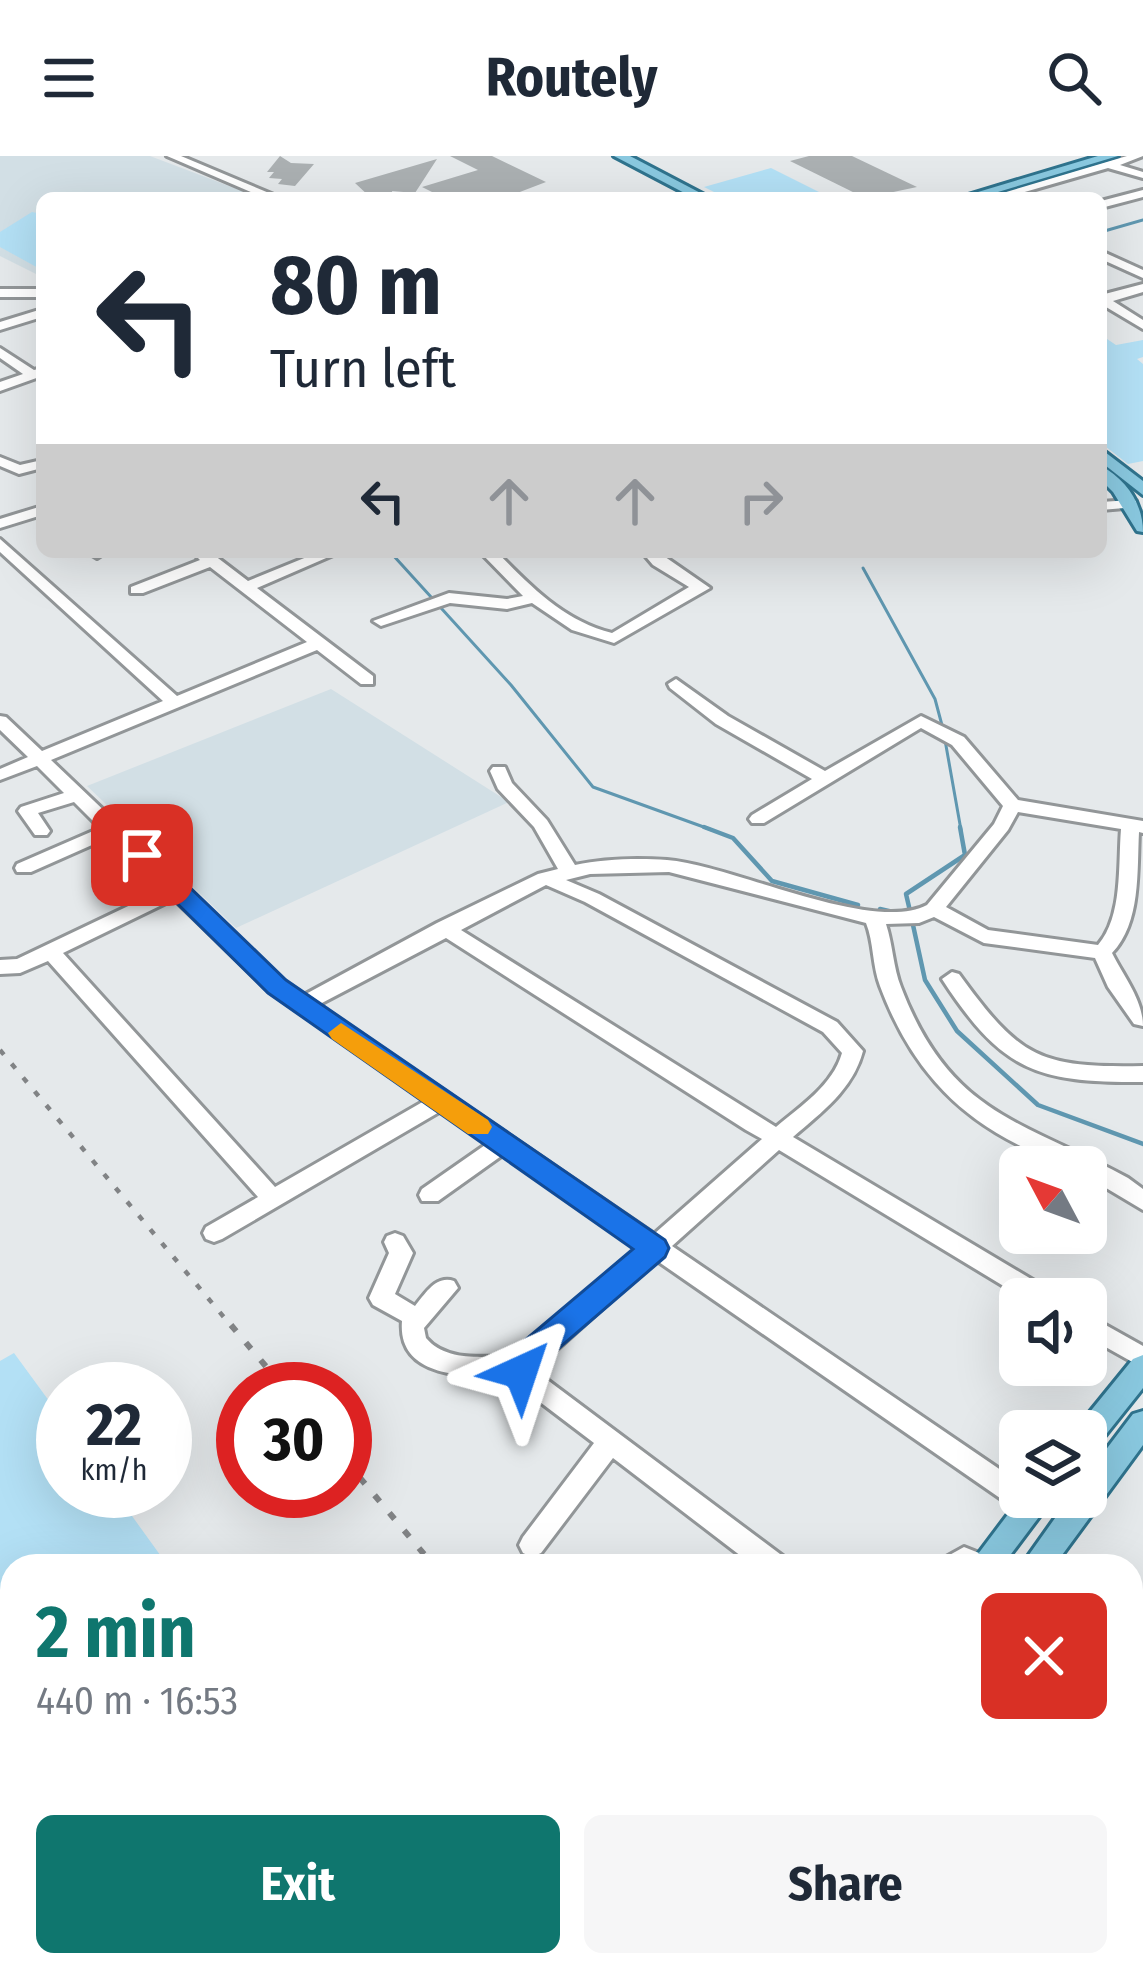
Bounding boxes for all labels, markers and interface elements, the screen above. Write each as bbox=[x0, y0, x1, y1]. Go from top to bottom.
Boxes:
icon: menu bbox=[36, 45, 102, 111]
icon: search bbox=[1041, 45, 1107, 111]
text: Routely bbox=[486, 46, 657, 110]
text: 80 m bbox=[270, 235, 442, 336]
icon: left bbox=[72, 240, 228, 396]
text: Turn left bbox=[270, 337, 456, 401]
icon: left bbox=[350, 468, 416, 534]
icon: ahead bbox=[476, 468, 542, 534]
icon: ahead bbox=[602, 468, 668, 534]
icon: right bbox=[728, 468, 794, 534]
pin bbox=[91, 804, 193, 906]
icon: arrive bbox=[109, 822, 175, 888]
north arrow bbox=[999, 1146, 1107, 1254]
map controls bbox=[999, 1146, 1107, 1518]
button: sound bbox=[999, 1278, 1107, 1386]
position arrow bbox=[458, 1309, 584, 1435]
speed limit sign: 30 bbox=[216, 1362, 372, 1518]
text: 22 bbox=[86, 1389, 142, 1461]
button: layers bbox=[999, 1410, 1107, 1518]
text: km/h bbox=[81, 1452, 147, 1488]
text: 2 min bbox=[36, 1590, 196, 1676]
button: close bbox=[981, 1593, 1107, 1719]
text: 440 m · 16:53 bbox=[36, 1678, 238, 1724]
button: Exit bbox=[36, 1815, 560, 1953]
button: Share bbox=[584, 1815, 1107, 1953]

